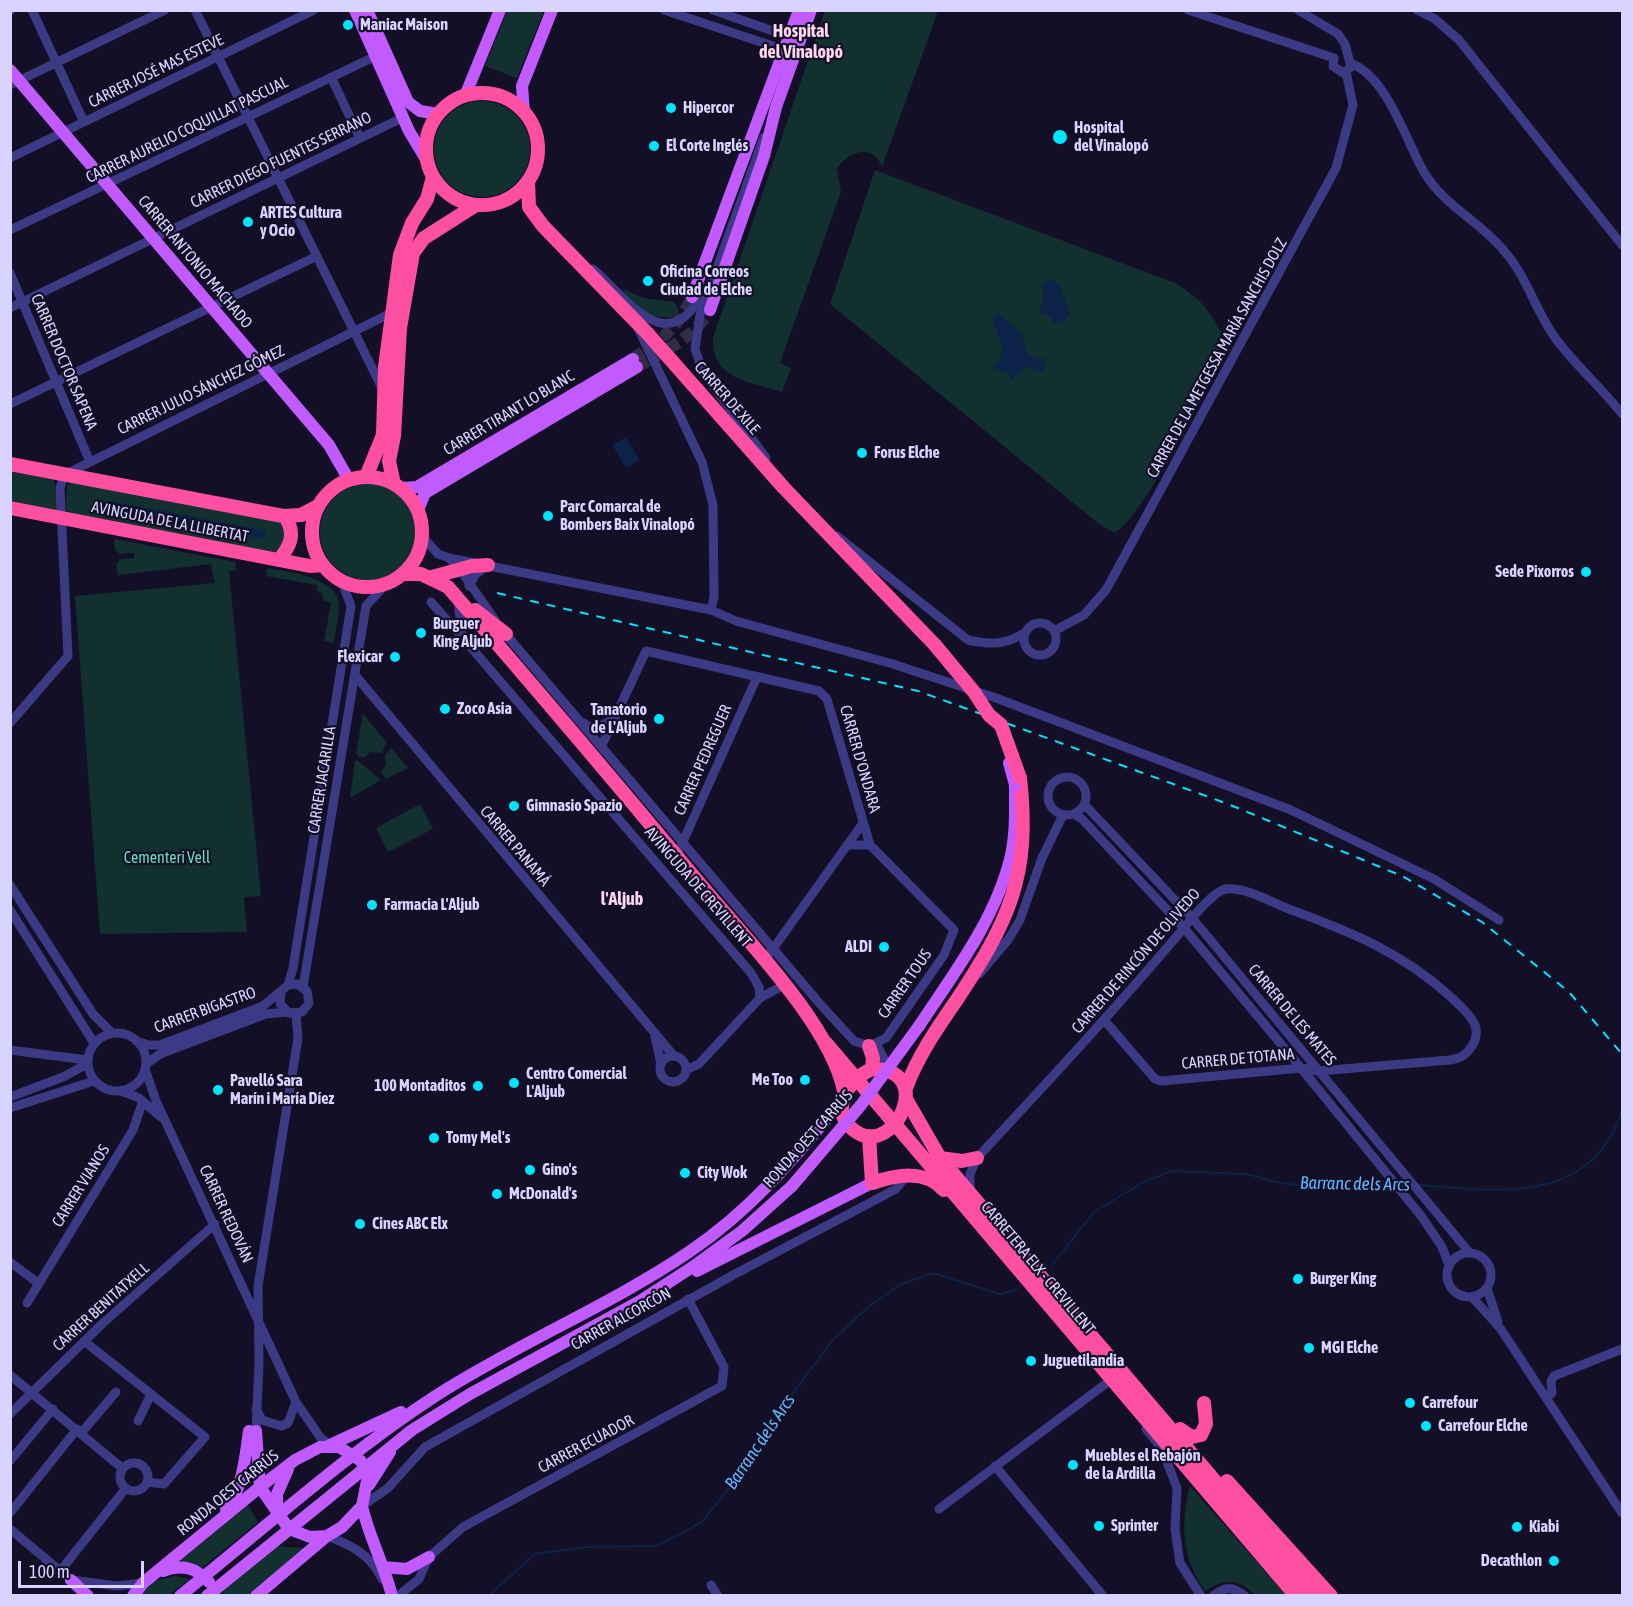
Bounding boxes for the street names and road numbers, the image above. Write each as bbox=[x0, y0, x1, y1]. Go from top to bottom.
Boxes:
street label: CARRER JOSÉ MAS ESTEVE bbox=[85, 30, 227, 112]
street label: CARRER AURELIO COQUILLAT PASCUAL bbox=[83, 73, 291, 187]
street label: CARRER DIEGO FUENTES SERRANO bbox=[187, 108, 375, 212]
street label: CARRER ANTONIO MACHADO bbox=[134, 192, 256, 332]
street label: CARRER DE LA METGESSA MARÍA SANCHIS DOLZ bbox=[1143, 235, 1291, 481]
street label: CARRER DOCTOR SAPENA bbox=[27, 291, 101, 433]
street label: CARRER JULIO SÁNCHEZ GÓMEZ bbox=[114, 341, 288, 439]
street label: CARRER DE XILE bbox=[690, 358, 764, 438]
street label: CARRER TIRANT LO BLANC bbox=[440, 366, 578, 460]
street label: AVINGUDA DE LA LLIBERTAT bbox=[90, 497, 250, 547]
street label: CARRER PEDREGUER bbox=[670, 702, 736, 818]
street label: CARRER D'ONDARA bbox=[835, 703, 885, 815]
street label: CARRER JACARILLA bbox=[304, 725, 340, 835]
street label: CARRER PANAMÁ bbox=[476, 802, 554, 890]
street label: AVINGUDA DE CREVILLENT bbox=[640, 823, 756, 951]
street label: CARRER DE RINCÓN DE OLIVEDO bbox=[1068, 885, 1204, 1037]
street label: CARRER TOUS bbox=[874, 946, 936, 1022]
street label: CARRER DE LES MATES bbox=[1244, 960, 1340, 1070]
street label: CARRER BIGASTRO bbox=[151, 983, 259, 1037]
street label: CARRER DE TOTANA bbox=[1181, 1045, 1295, 1073]
street label: RONDA OEST CARRÚS bbox=[759, 1086, 857, 1192]
street label: CARRER VIANOS bbox=[48, 1141, 114, 1231]
street label: CARRER REDOVÁN bbox=[195, 1162, 257, 1266]
street label: CARRETERA ELX - CREVILLENT bbox=[977, 1198, 1099, 1338]
street label: CARRER BENITATXELL bbox=[49, 1259, 153, 1355]
street label: CARRER ALCORCÓN bbox=[568, 1284, 674, 1354]
street label: CARRER ECUADOR bbox=[535, 1411, 637, 1477]
street label: RONDA OEST CARRÚS bbox=[173, 1446, 283, 1540]

